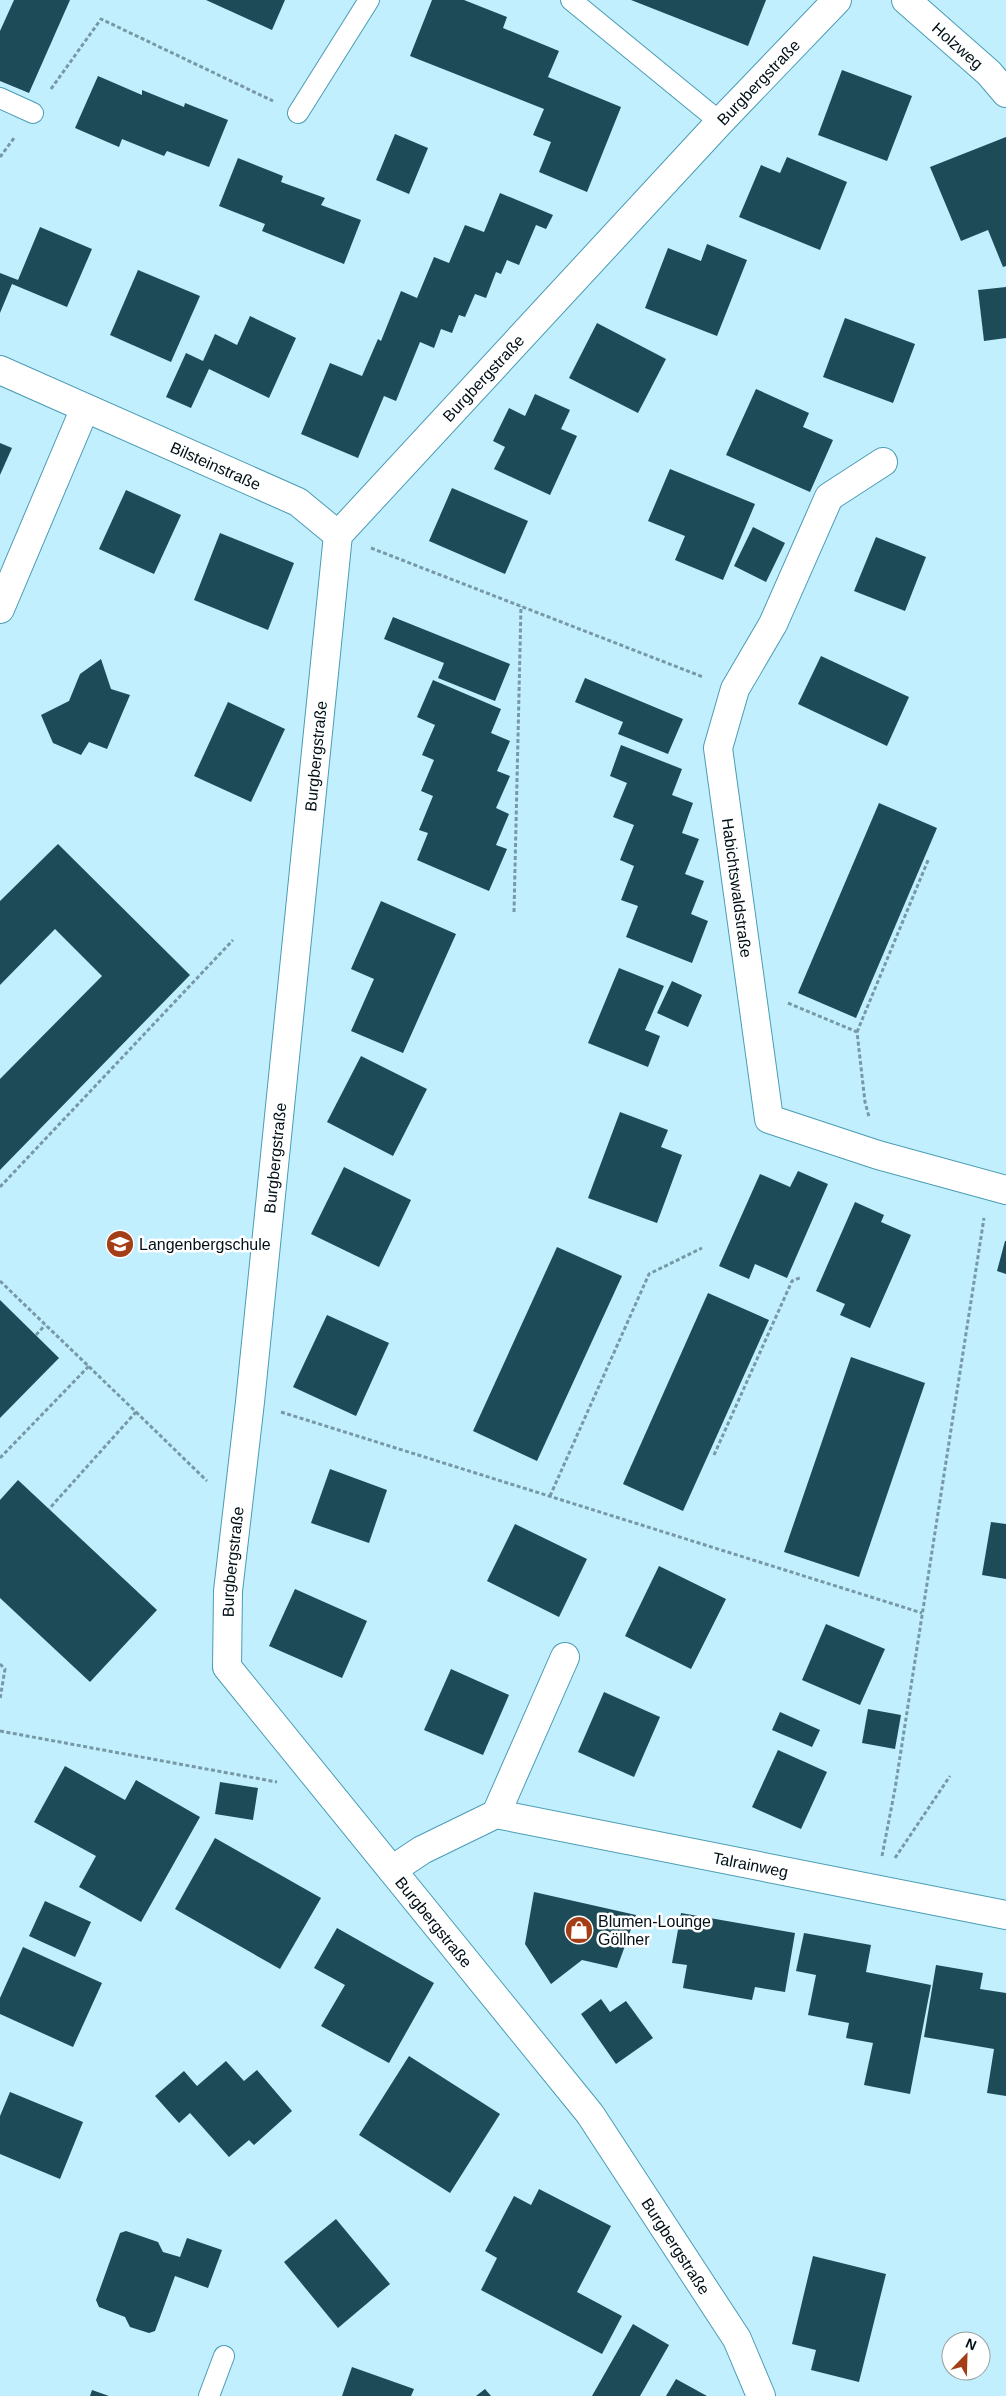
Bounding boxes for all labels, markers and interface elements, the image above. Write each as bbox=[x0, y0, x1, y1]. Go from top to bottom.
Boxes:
street label: Holzweg bbox=[929, 19, 986, 73]
street label: Burgbergstraße bbox=[714, 36, 803, 128]
street label: Burgbergstraße bbox=[440, 332, 528, 425]
street label: Bilsteinstraße bbox=[168, 439, 263, 493]
street label: Burgbergstraße bbox=[302, 700, 330, 812]
street label: Habichtswaldstraße bbox=[719, 817, 755, 959]
street label: Burgbergstraße bbox=[261, 1102, 289, 1214]
school or university icon: Langenbergschule bbox=[105, 1229, 135, 1259]
place label: Langenbergschule bbox=[139, 1236, 271, 1253]
street label: Burgbergstraße bbox=[220, 1505, 247, 1617]
street label: Talrainweg bbox=[711, 1849, 790, 1881]
street label: Burgbergstraße bbox=[392, 1874, 475, 1971]
place label: Blumen-Lounge Göllner bbox=[598, 1913, 711, 1948]
shop icon: Blumen-Lounge Göllner bbox=[564, 1915, 594, 1945]
street label: Burgbergstraße bbox=[638, 2195, 713, 2298]
north arrow bbox=[941, 2331, 991, 2381]
text: N bbox=[963, 2335, 979, 2353]

